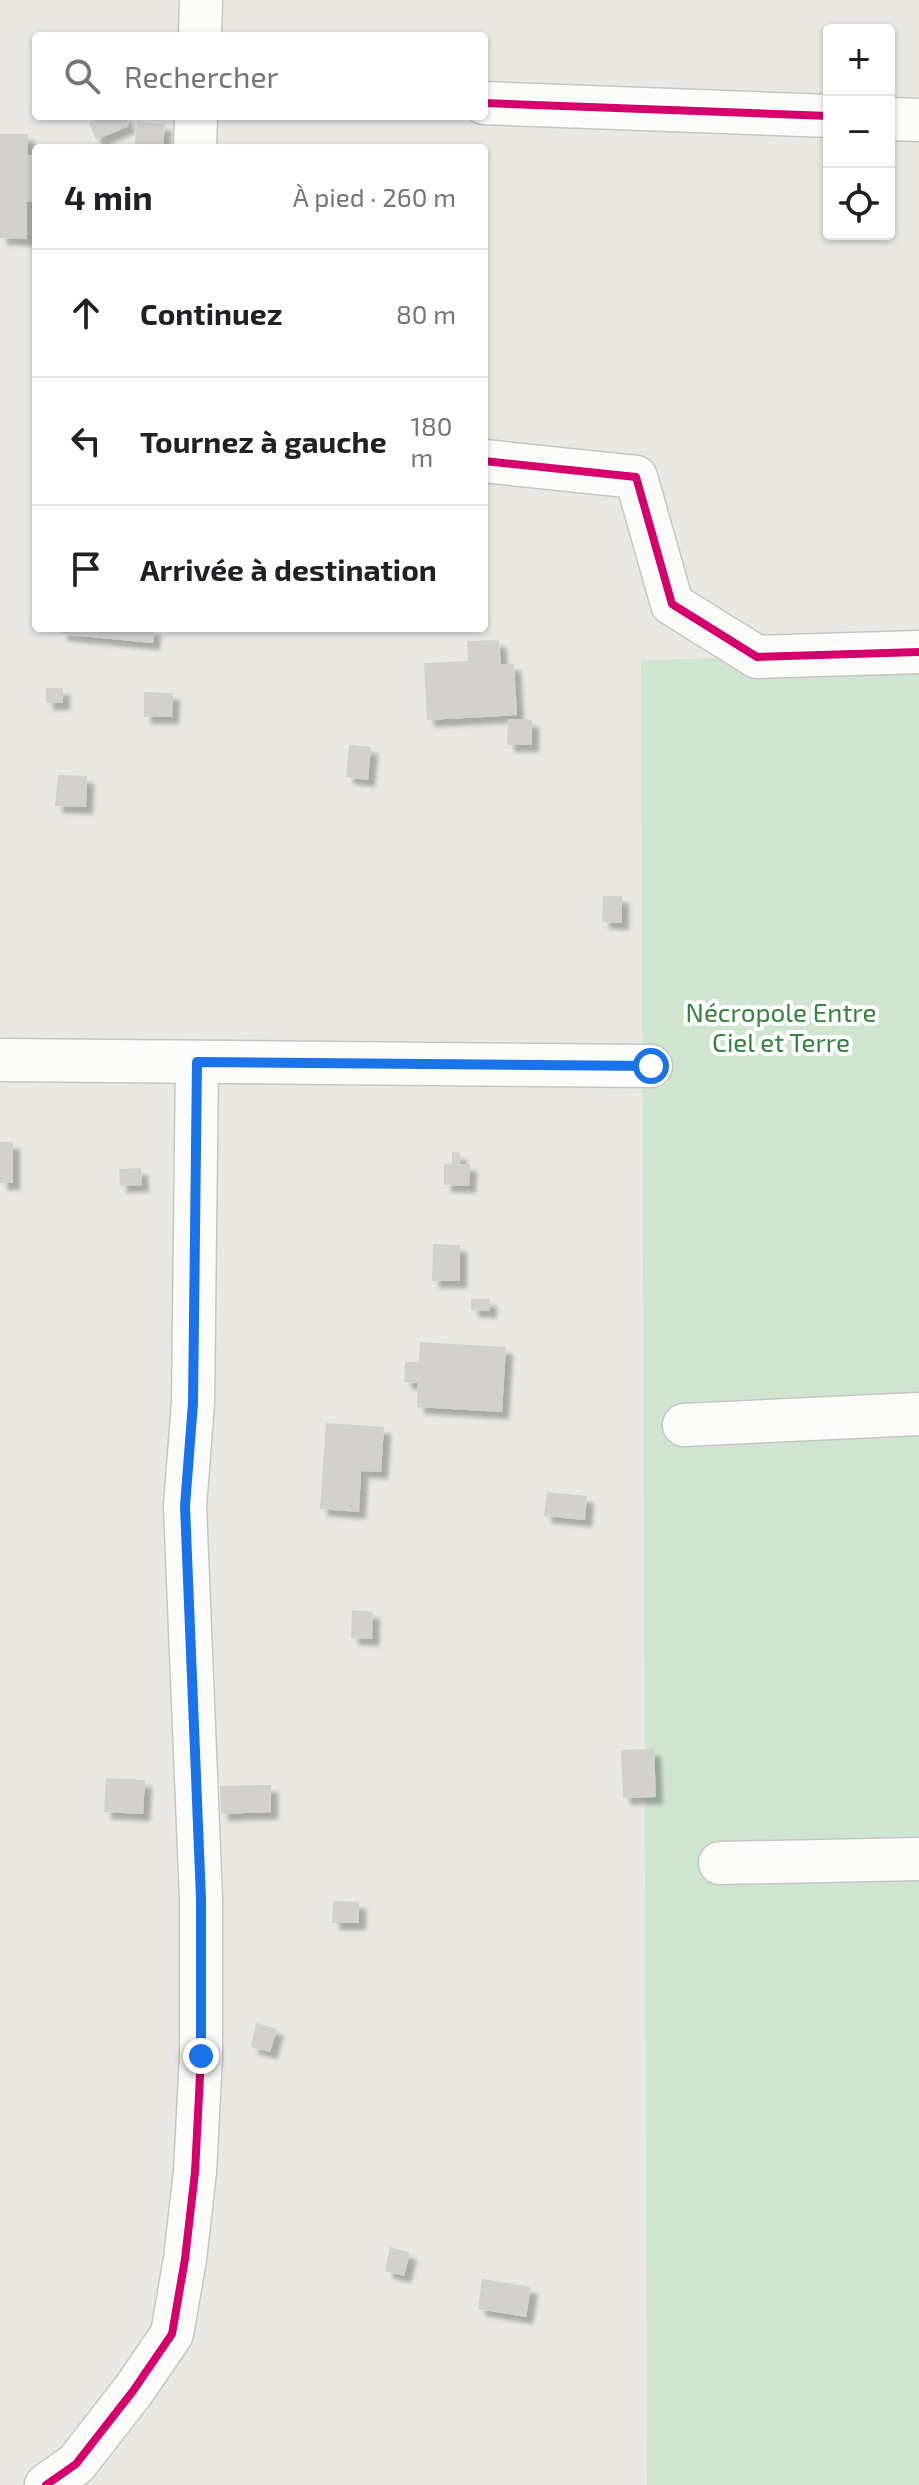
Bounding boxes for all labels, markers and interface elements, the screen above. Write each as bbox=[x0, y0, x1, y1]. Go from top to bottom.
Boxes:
map controls bbox=[823, 24, 895, 240]
button: + bbox=[823, 24, 895, 96]
search box bbox=[32, 32, 488, 120]
icon: search bbox=[60, 54, 104, 98]
text: Rechercher bbox=[124, 58, 279, 94]
button: − bbox=[823, 96, 895, 168]
button: locate bbox=[823, 168, 895, 240]
text: 4 min bbox=[64, 176, 153, 217]
text: À pied · 260 m bbox=[293, 181, 456, 212]
icon: ahead bbox=[64, 291, 108, 335]
text: Continuez bbox=[140, 295, 282, 331]
text: 80 m bbox=[396, 298, 456, 329]
text: 180 m bbox=[411, 410, 452, 472]
icon: left bbox=[64, 419, 108, 463]
text: Tournez à gauche bbox=[140, 423, 387, 459]
icon: arrive bbox=[64, 547, 108, 591]
text: Arrivée à destination bbox=[140, 551, 437, 587]
park label: Nécropole Entre Ciel et Terre bbox=[686, 996, 876, 1057]
route start bbox=[633, 1048, 669, 1084]
route end bbox=[183, 2038, 219, 2074]

